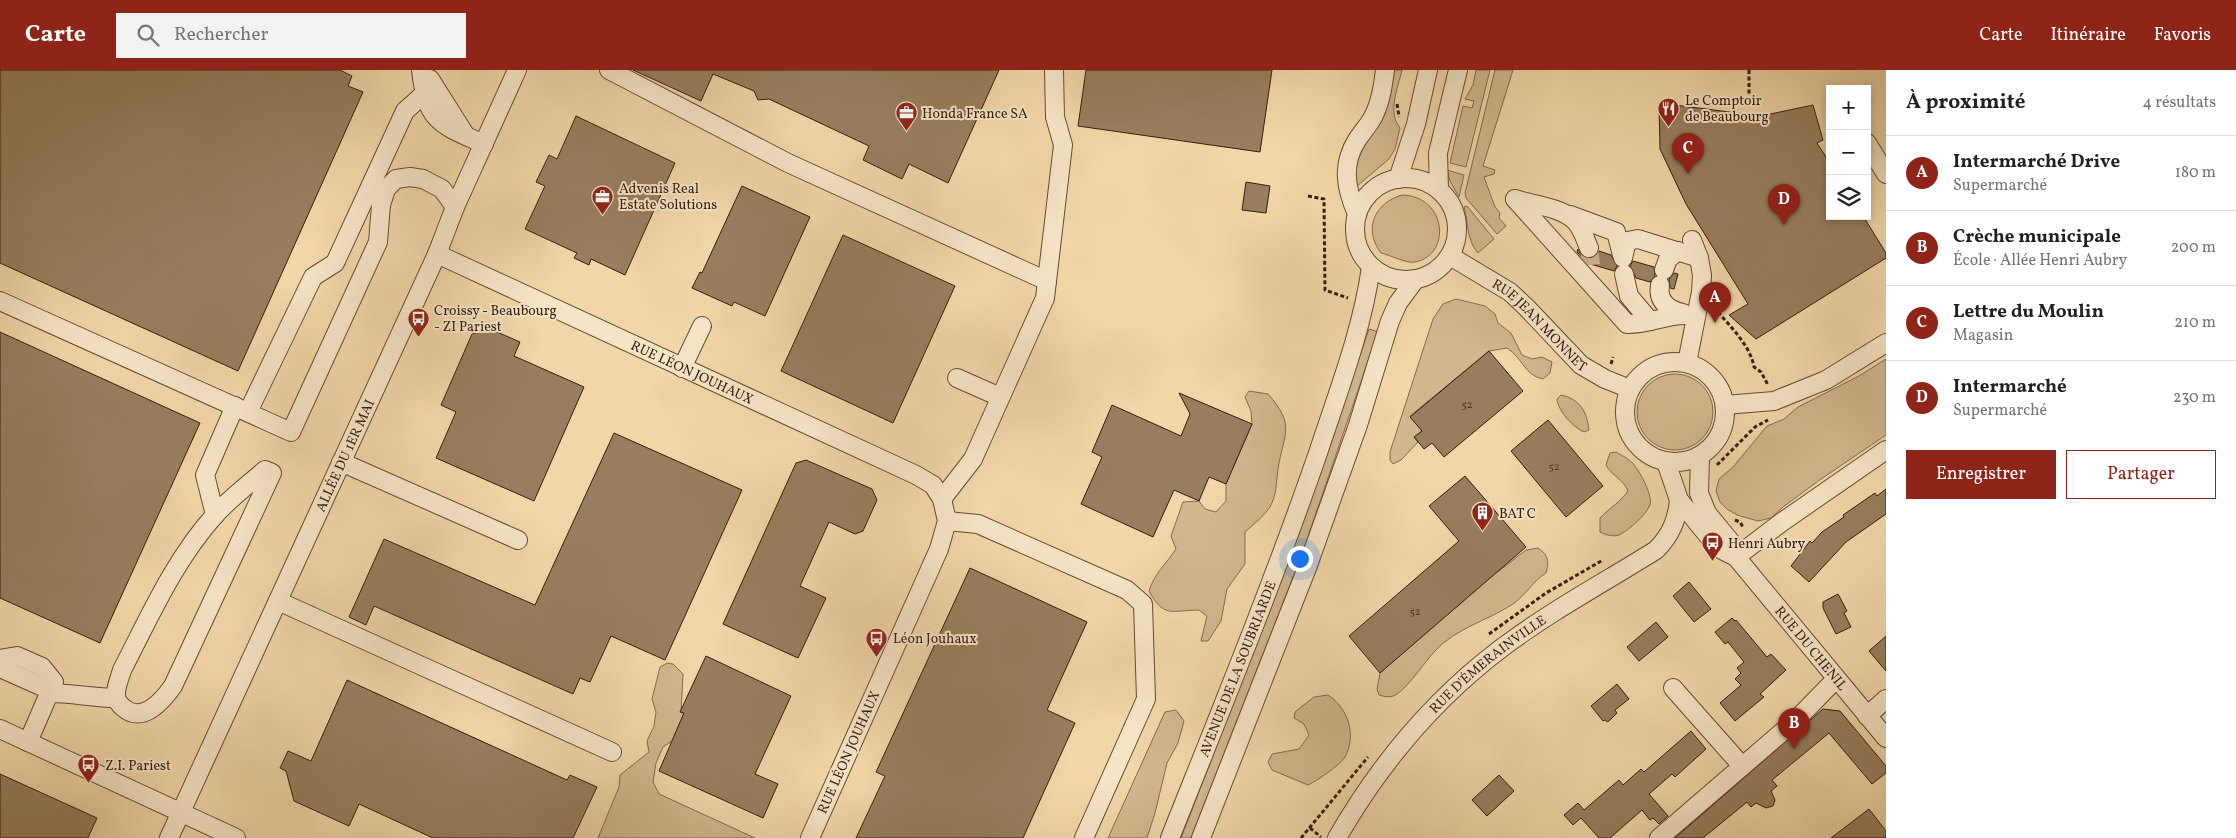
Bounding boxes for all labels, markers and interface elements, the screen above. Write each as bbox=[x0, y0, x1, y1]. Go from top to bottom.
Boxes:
search box bbox=[116, 13, 466, 58]
text: Carte bbox=[25, 18, 86, 52]
icon: search bbox=[134, 21, 162, 49]
text: Rechercher bbox=[174, 22, 268, 48]
text: Carte bbox=[1979, 23, 2022, 48]
text: Itinéraire bbox=[2050, 23, 2126, 48]
text: Favoris bbox=[2154, 23, 2211, 48]
map controls bbox=[1826, 85, 1871, 220]
button: + bbox=[1826, 85, 1871, 130]
text: À proximité bbox=[1906, 88, 2025, 117]
place label: Le Comptoir de Beaubourg bbox=[1685, 92, 1769, 127]
text: 4 résultats bbox=[2142, 92, 2216, 114]
restaurant icon: Le Comptoir de Beaubourg bbox=[1657, 96, 1681, 127]
office icon: Honda France SA bbox=[894, 101, 918, 132]
place label: Honda France SA bbox=[922, 105, 1028, 124]
button: − bbox=[1826, 130, 1871, 175]
pin: C bbox=[1672, 133, 1704, 174]
text: Intermarché Drive bbox=[1953, 149, 2120, 175]
text: A bbox=[1916, 162, 1928, 184]
text: 180 m bbox=[2175, 162, 2216, 184]
button: layers bbox=[1826, 175, 1871, 220]
text: Supermarché bbox=[1953, 175, 2047, 197]
place label: Advenis Real Estate Solutions bbox=[619, 180, 717, 215]
office icon: Advenis Real Estate Solutions bbox=[591, 184, 615, 215]
pin: D bbox=[1768, 184, 1800, 225]
text: Crèche municipale bbox=[1953, 224, 2121, 250]
text: B bbox=[1917, 237, 1927, 259]
text: 200 m bbox=[2171, 237, 2216, 259]
text: École · Allée Henri Aubry bbox=[1953, 250, 2127, 272]
street label: RUE JEAN MONNET bbox=[1488, 275, 1590, 377]
pin: A bbox=[1699, 282, 1731, 323]
text: Lettre du Moulin bbox=[1953, 299, 2104, 325]
place label: Croissy - Beaubourg - ZI Pariest bbox=[434, 302, 557, 337]
bus stop icon: Croissy - Beaubourg - ZI Pariest bbox=[406, 306, 430, 337]
text: C bbox=[1917, 312, 1927, 334]
text: 210 m bbox=[2174, 312, 2216, 334]
text: Magasin bbox=[1953, 325, 2013, 347]
street label: RUE LÉON JOUHAUX bbox=[627, 337, 756, 410]
text: Intermarché bbox=[1953, 374, 2067, 400]
text: D bbox=[1916, 387, 1928, 409]
text: 230 m bbox=[2173, 387, 2216, 409]
street label: ALLÉE DU 1ER MAI bbox=[312, 397, 380, 515]
house number: 52 bbox=[1461, 398, 1473, 413]
text: Supermarché bbox=[1953, 400, 2047, 422]
button: Enregistrer bbox=[1906, 450, 2056, 499]
button: Partager bbox=[2066, 450, 2216, 499]
house number: 52 bbox=[1548, 460, 1560, 475]
building icon: BAT C bbox=[1471, 501, 1495, 532]
place label: BAT C bbox=[1499, 505, 1536, 524]
bus stop icon: Henri Aubry bbox=[1700, 531, 1724, 562]
place label: Henri Aubry bbox=[1728, 535, 1805, 554]
your location bbox=[1287, 546, 1313, 572]
street label: AVENUE DE LA SOUBRIARDE bbox=[1195, 579, 1282, 760]
street label: RUE DU CHENIL bbox=[1770, 603, 1851, 695]
house number: 52 bbox=[1409, 605, 1421, 620]
street label: RUE D'ÉMERAINVILLE bbox=[1426, 612, 1550, 718]
bus stop icon: Léon Jouhaux bbox=[865, 626, 889, 657]
place label: Léon Jouhaux bbox=[893, 630, 977, 649]
street label: RUE LÉON JOUHAUX bbox=[814, 688, 885, 817]
pin: B bbox=[1778, 708, 1810, 749]
bus stop icon: Z.I. Pariest bbox=[77, 753, 101, 784]
place label: Z.I. Pariest bbox=[105, 757, 171, 776]

